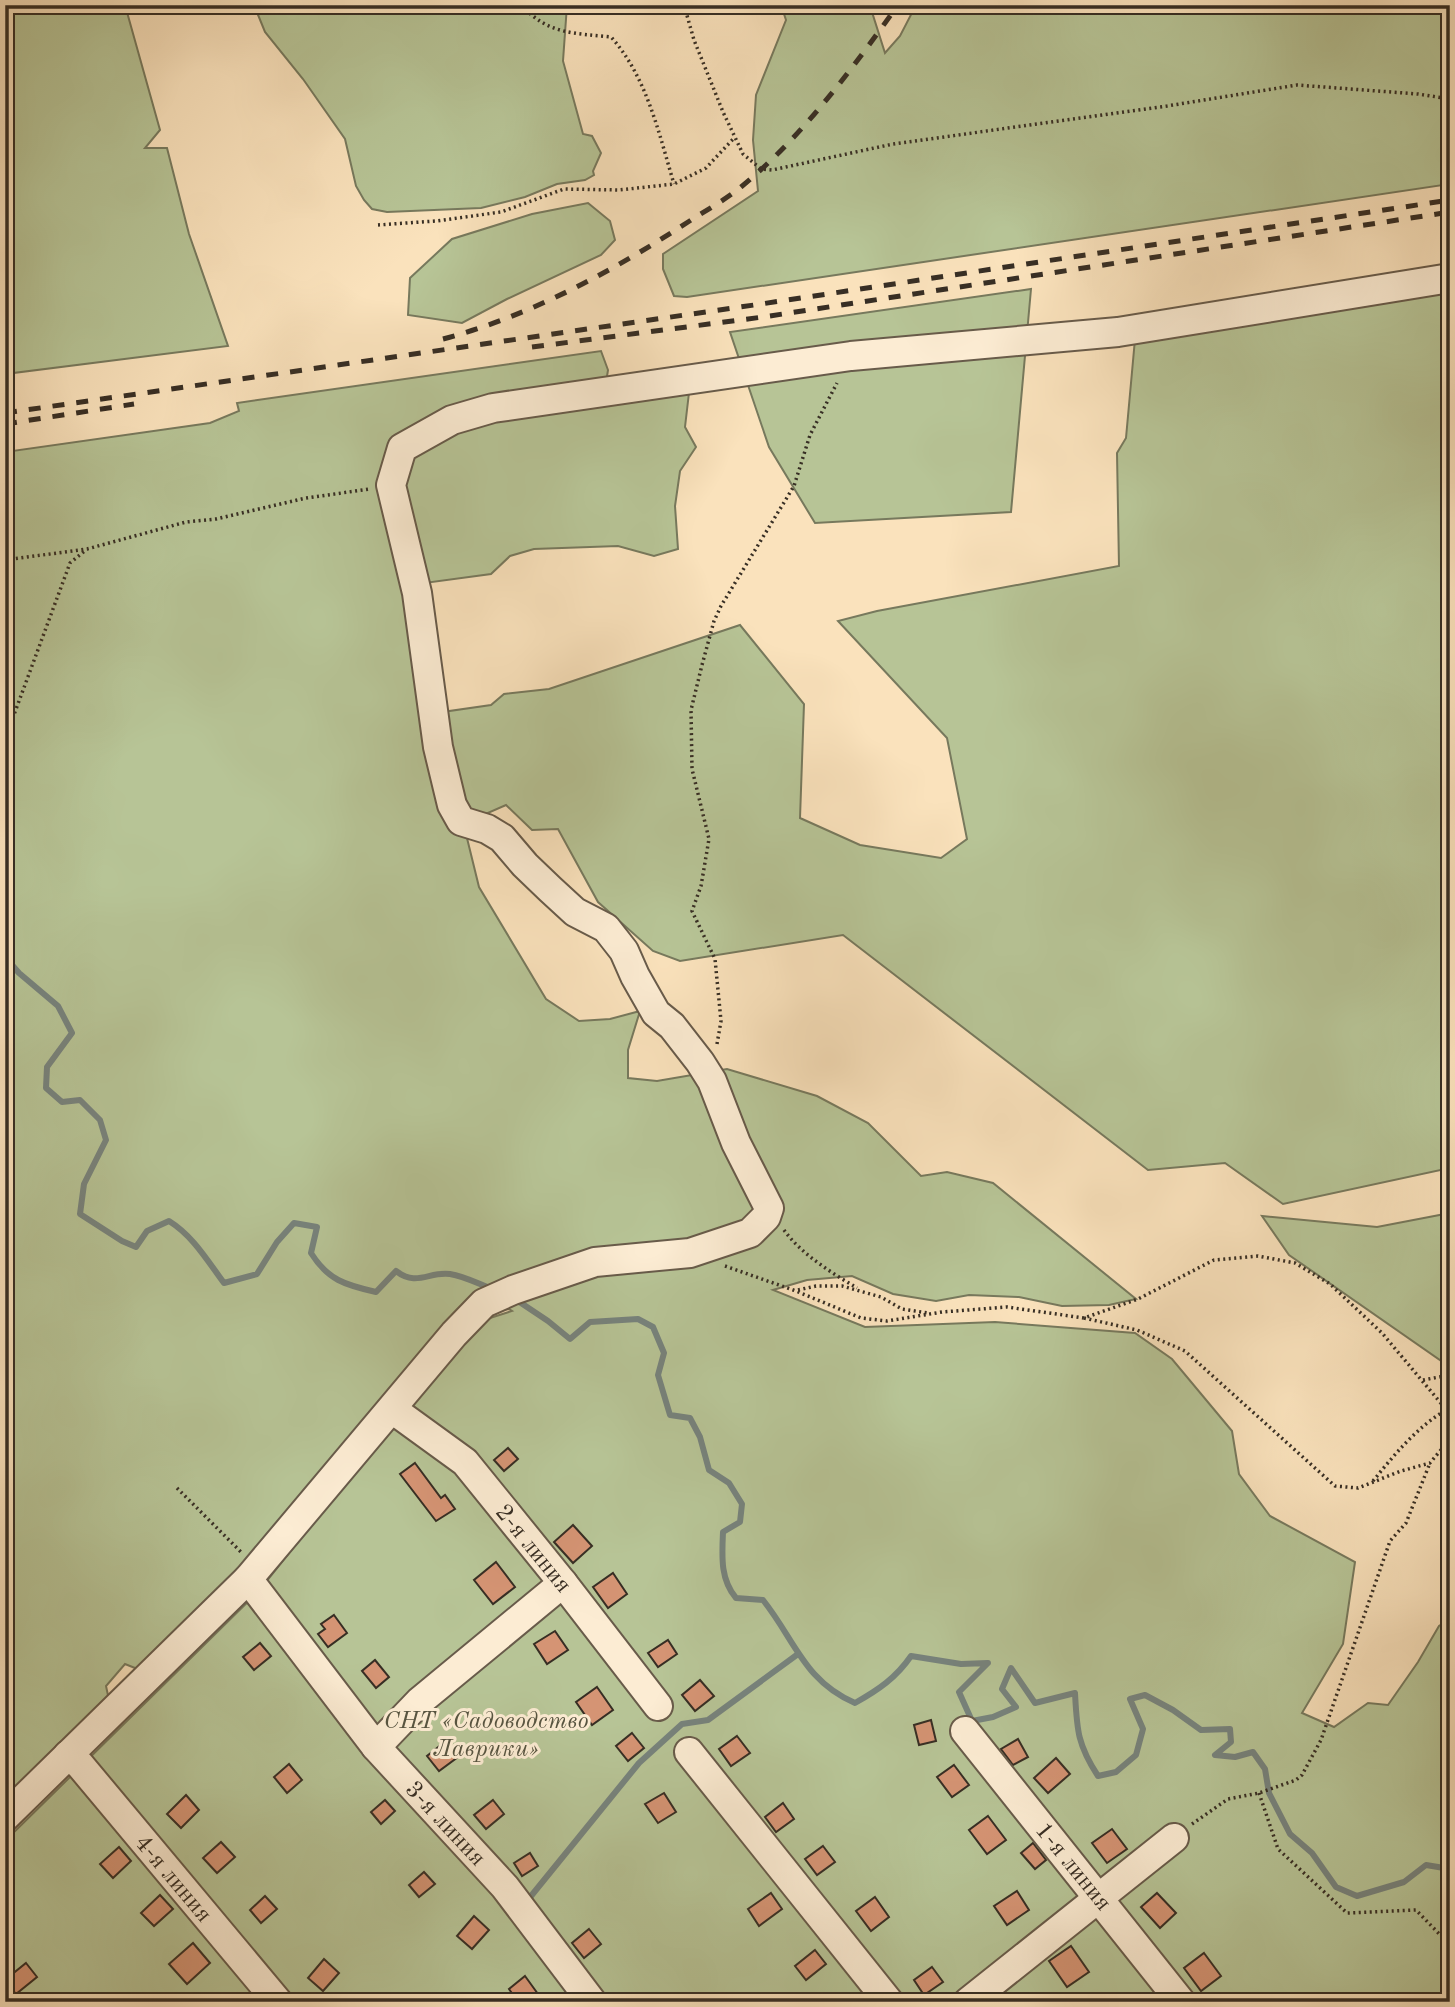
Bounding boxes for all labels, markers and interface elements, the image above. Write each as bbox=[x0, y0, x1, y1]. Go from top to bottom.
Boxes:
street label: 2-я линия bbox=[490, 1501, 575, 1598]
park label: СНТ «Садоводство Лаврики» bbox=[383, 1710, 589, 1762]
street label: 3-я линия bbox=[400, 1778, 489, 1871]
street label: 1-я линия bbox=[1030, 1819, 1115, 1916]
street label: 4-я линия bbox=[129, 1831, 216, 1927]

